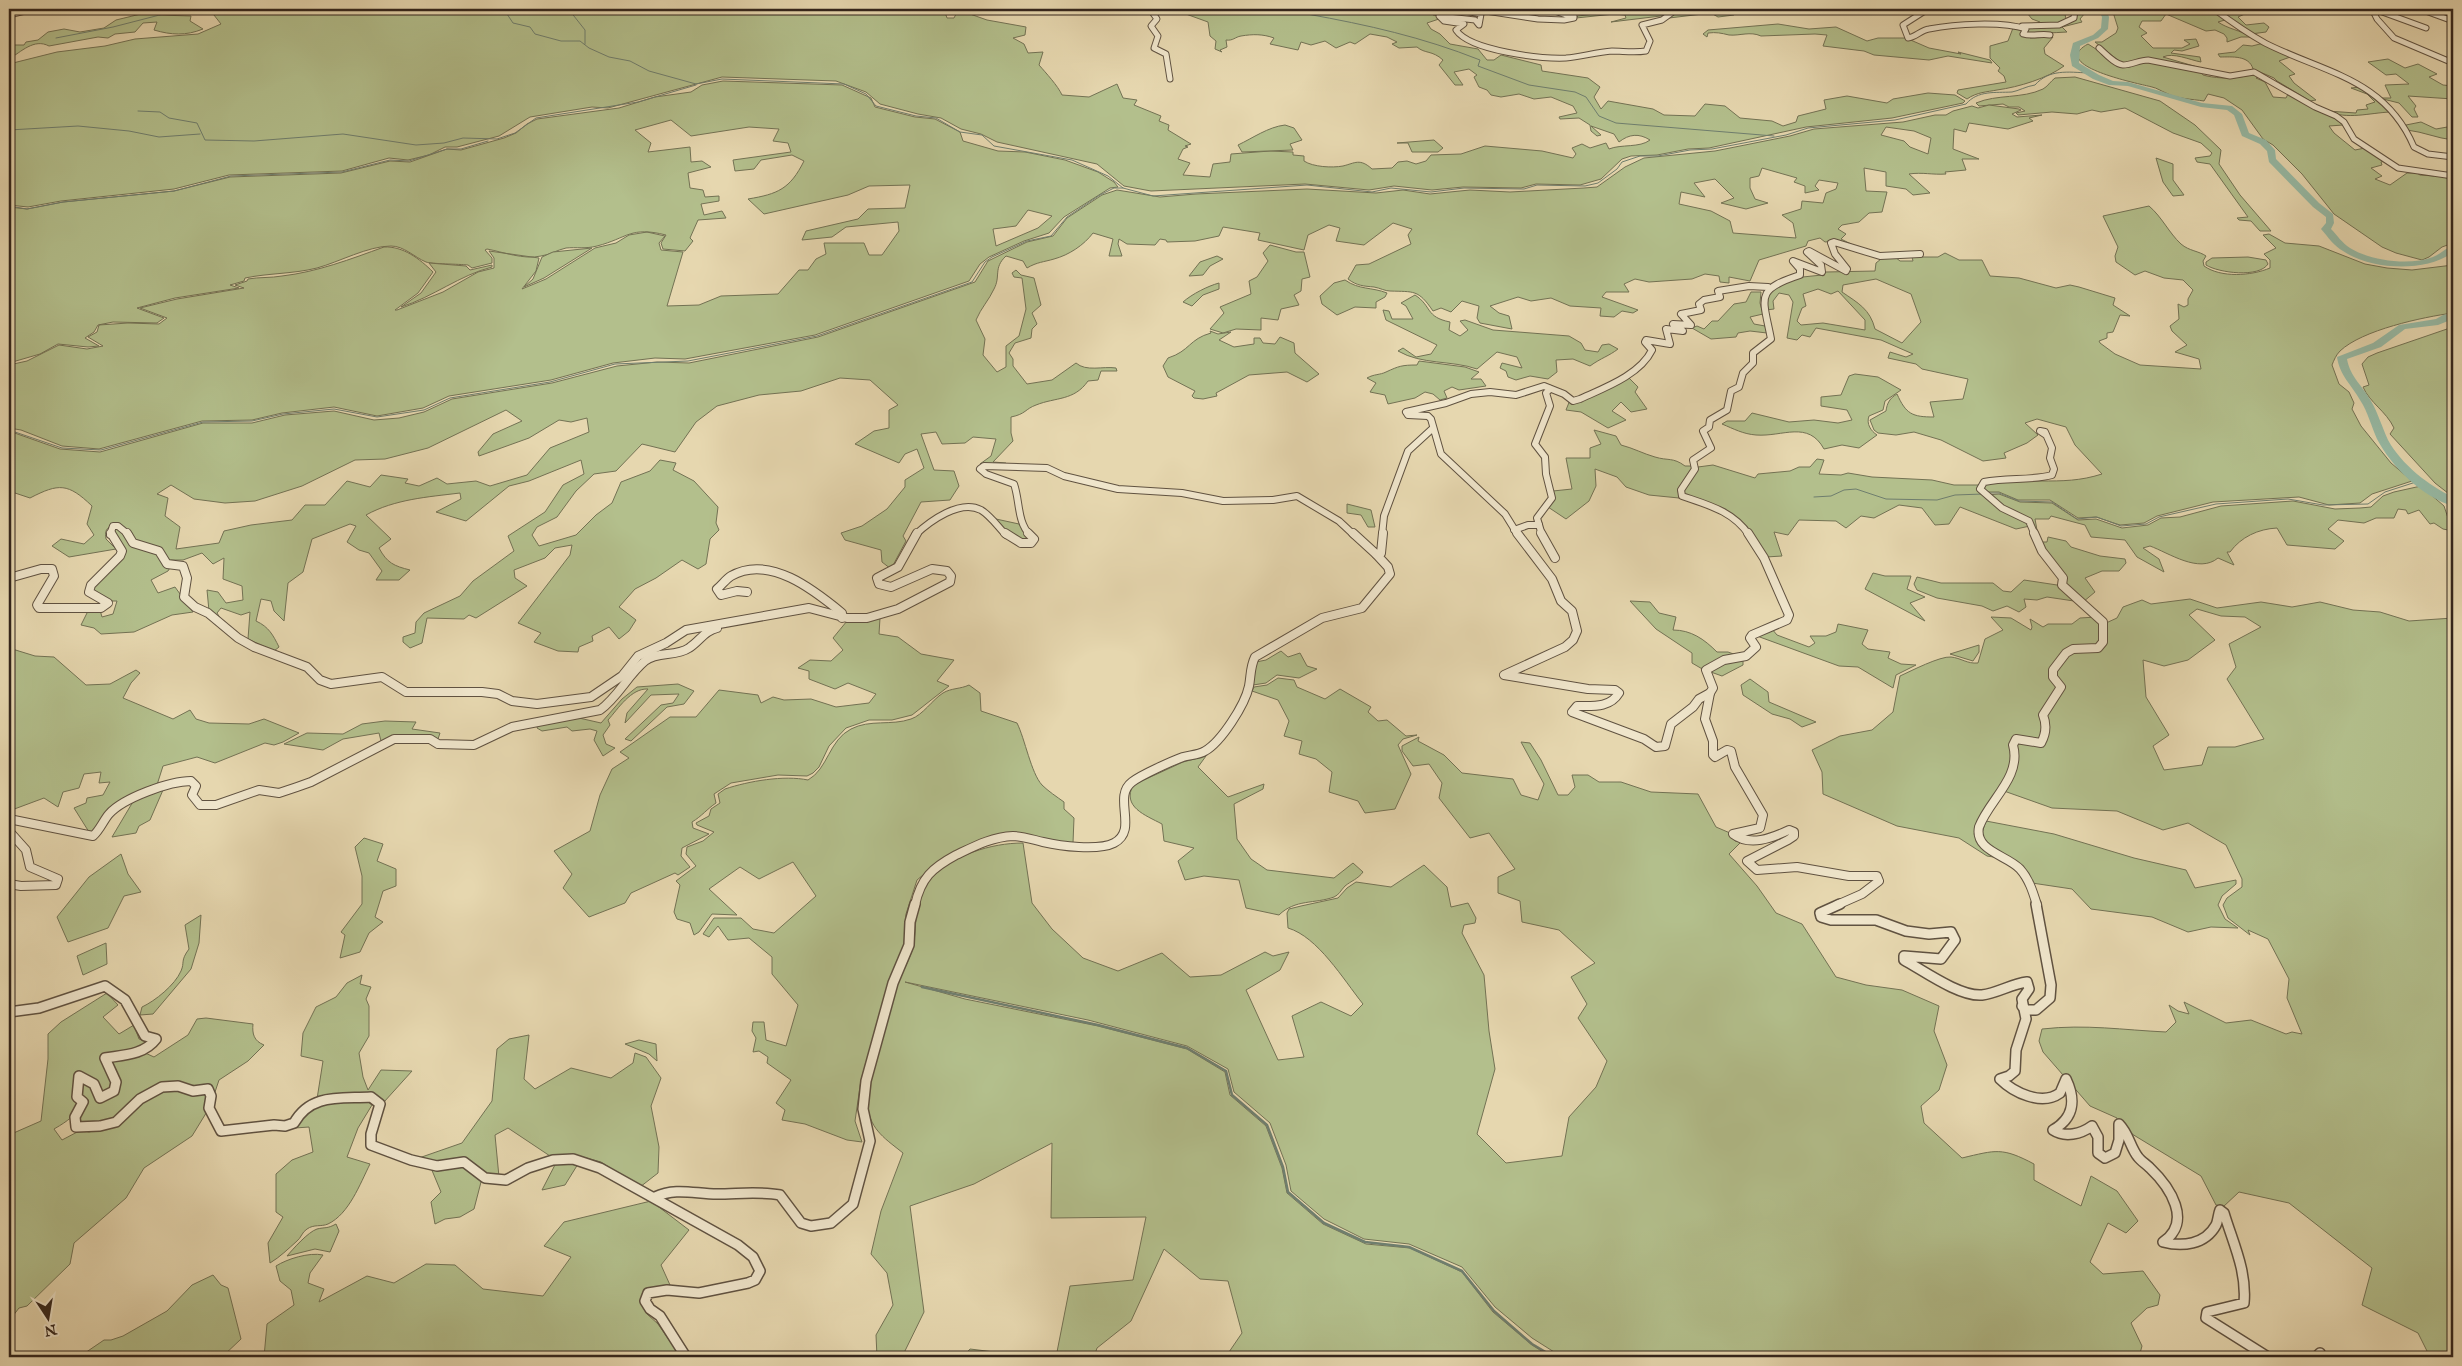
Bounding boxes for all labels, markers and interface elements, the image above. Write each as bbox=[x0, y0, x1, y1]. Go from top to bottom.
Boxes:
north arrow bbox=[22, 1294, 72, 1344]
text: N bbox=[43, 1319, 59, 1340]

